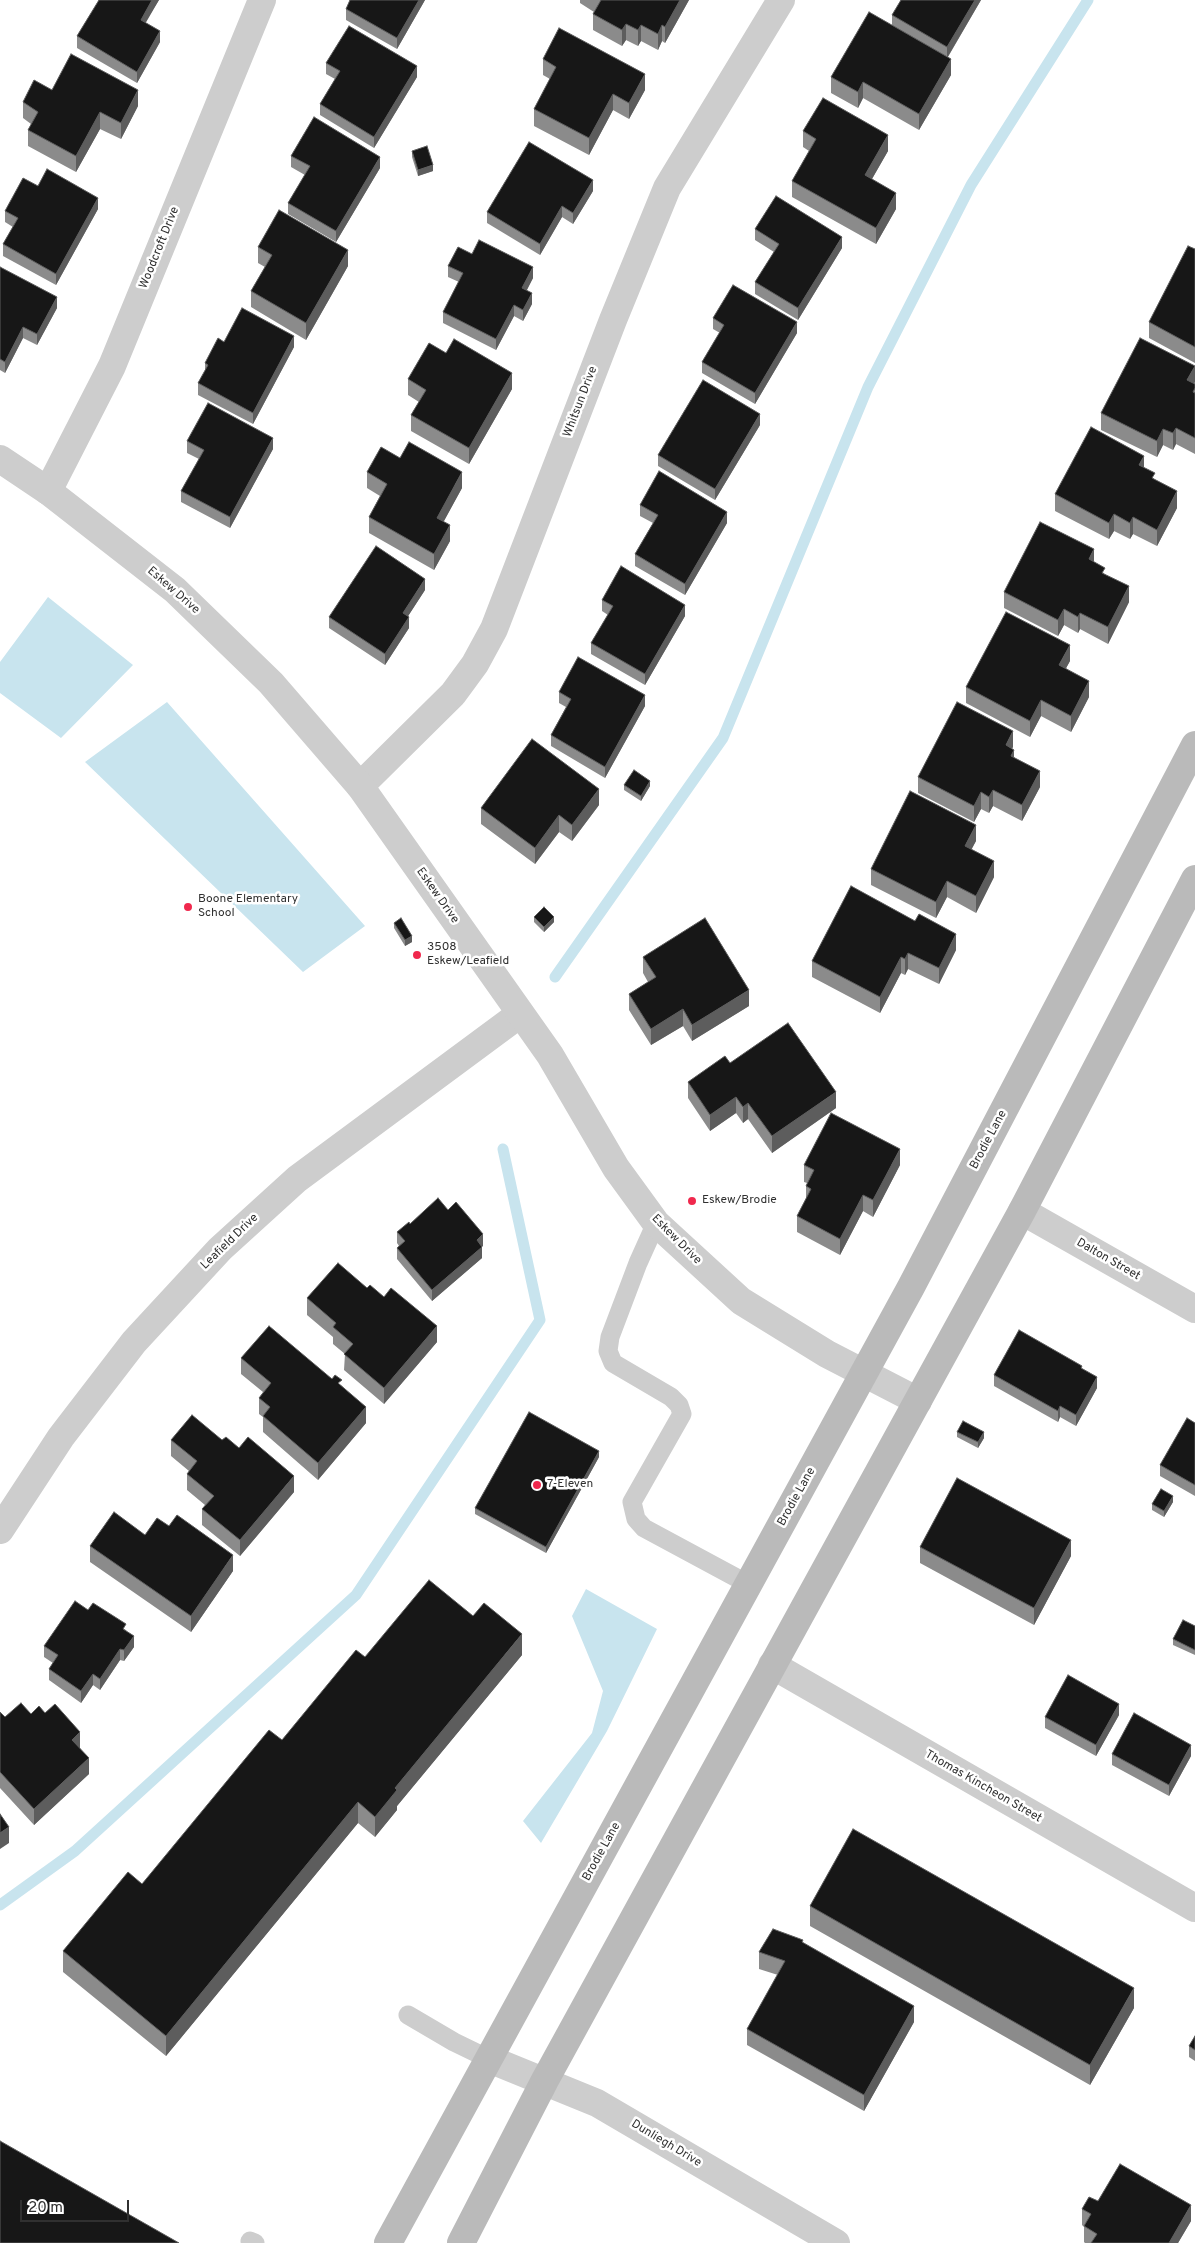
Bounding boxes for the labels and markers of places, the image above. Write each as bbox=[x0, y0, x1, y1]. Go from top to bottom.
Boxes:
place label: Boone Elementary School bbox=[198, 893, 298, 921]
marker: Boone Elementary School bbox=[182, 901, 194, 913]
place label: 3508 Eskew/Leafield bbox=[427, 941, 509, 969]
marker: 3508 Eskew/Leafield bbox=[411, 949, 423, 961]
place label: Eskew/Brodie bbox=[702, 1194, 777, 1208]
marker: Eskew/Brodie bbox=[686, 1195, 698, 1207]
place label: 7-Eleven bbox=[547, 1478, 593, 1492]
marker: 7-Eleven bbox=[531, 1479, 543, 1491]

